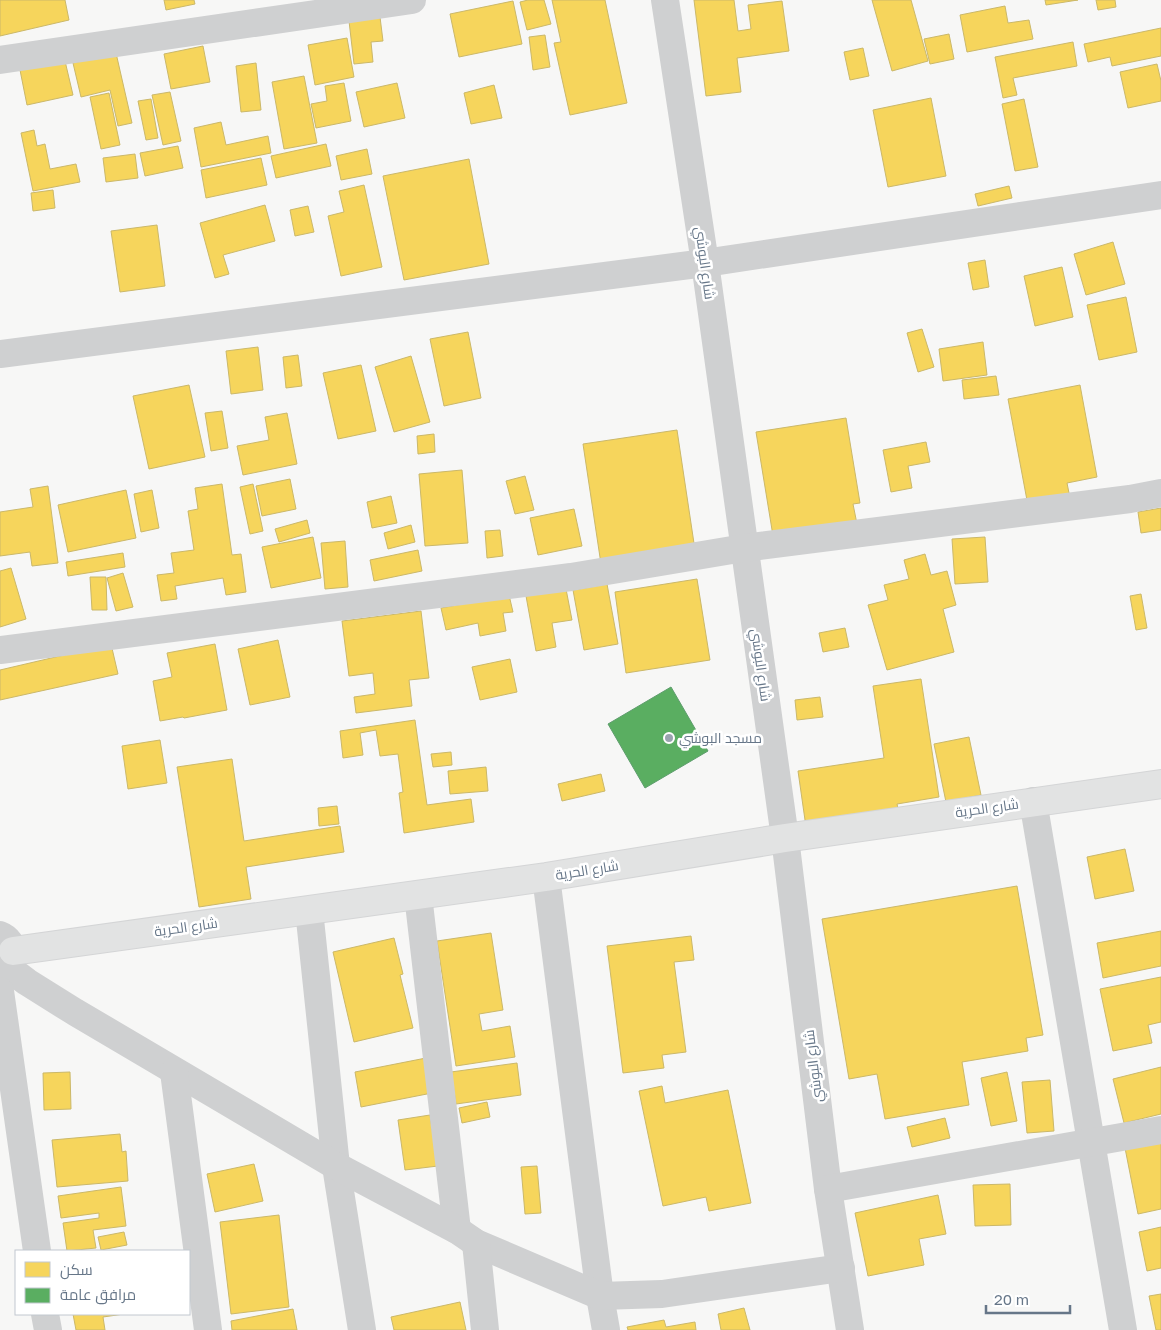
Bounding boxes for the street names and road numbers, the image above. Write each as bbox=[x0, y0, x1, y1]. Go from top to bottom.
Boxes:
street label: شارع البوشي bbox=[689, 226, 719, 301]
street label: شارع البوشي bbox=[745, 628, 775, 703]
street label: شارع الحرية bbox=[954, 795, 1020, 821]
street label: شارع الحرية bbox=[554, 856, 620, 884]
street label: شارع الحرية bbox=[153, 914, 219, 940]
street label: شارع البوشي bbox=[800, 1028, 828, 1103]

